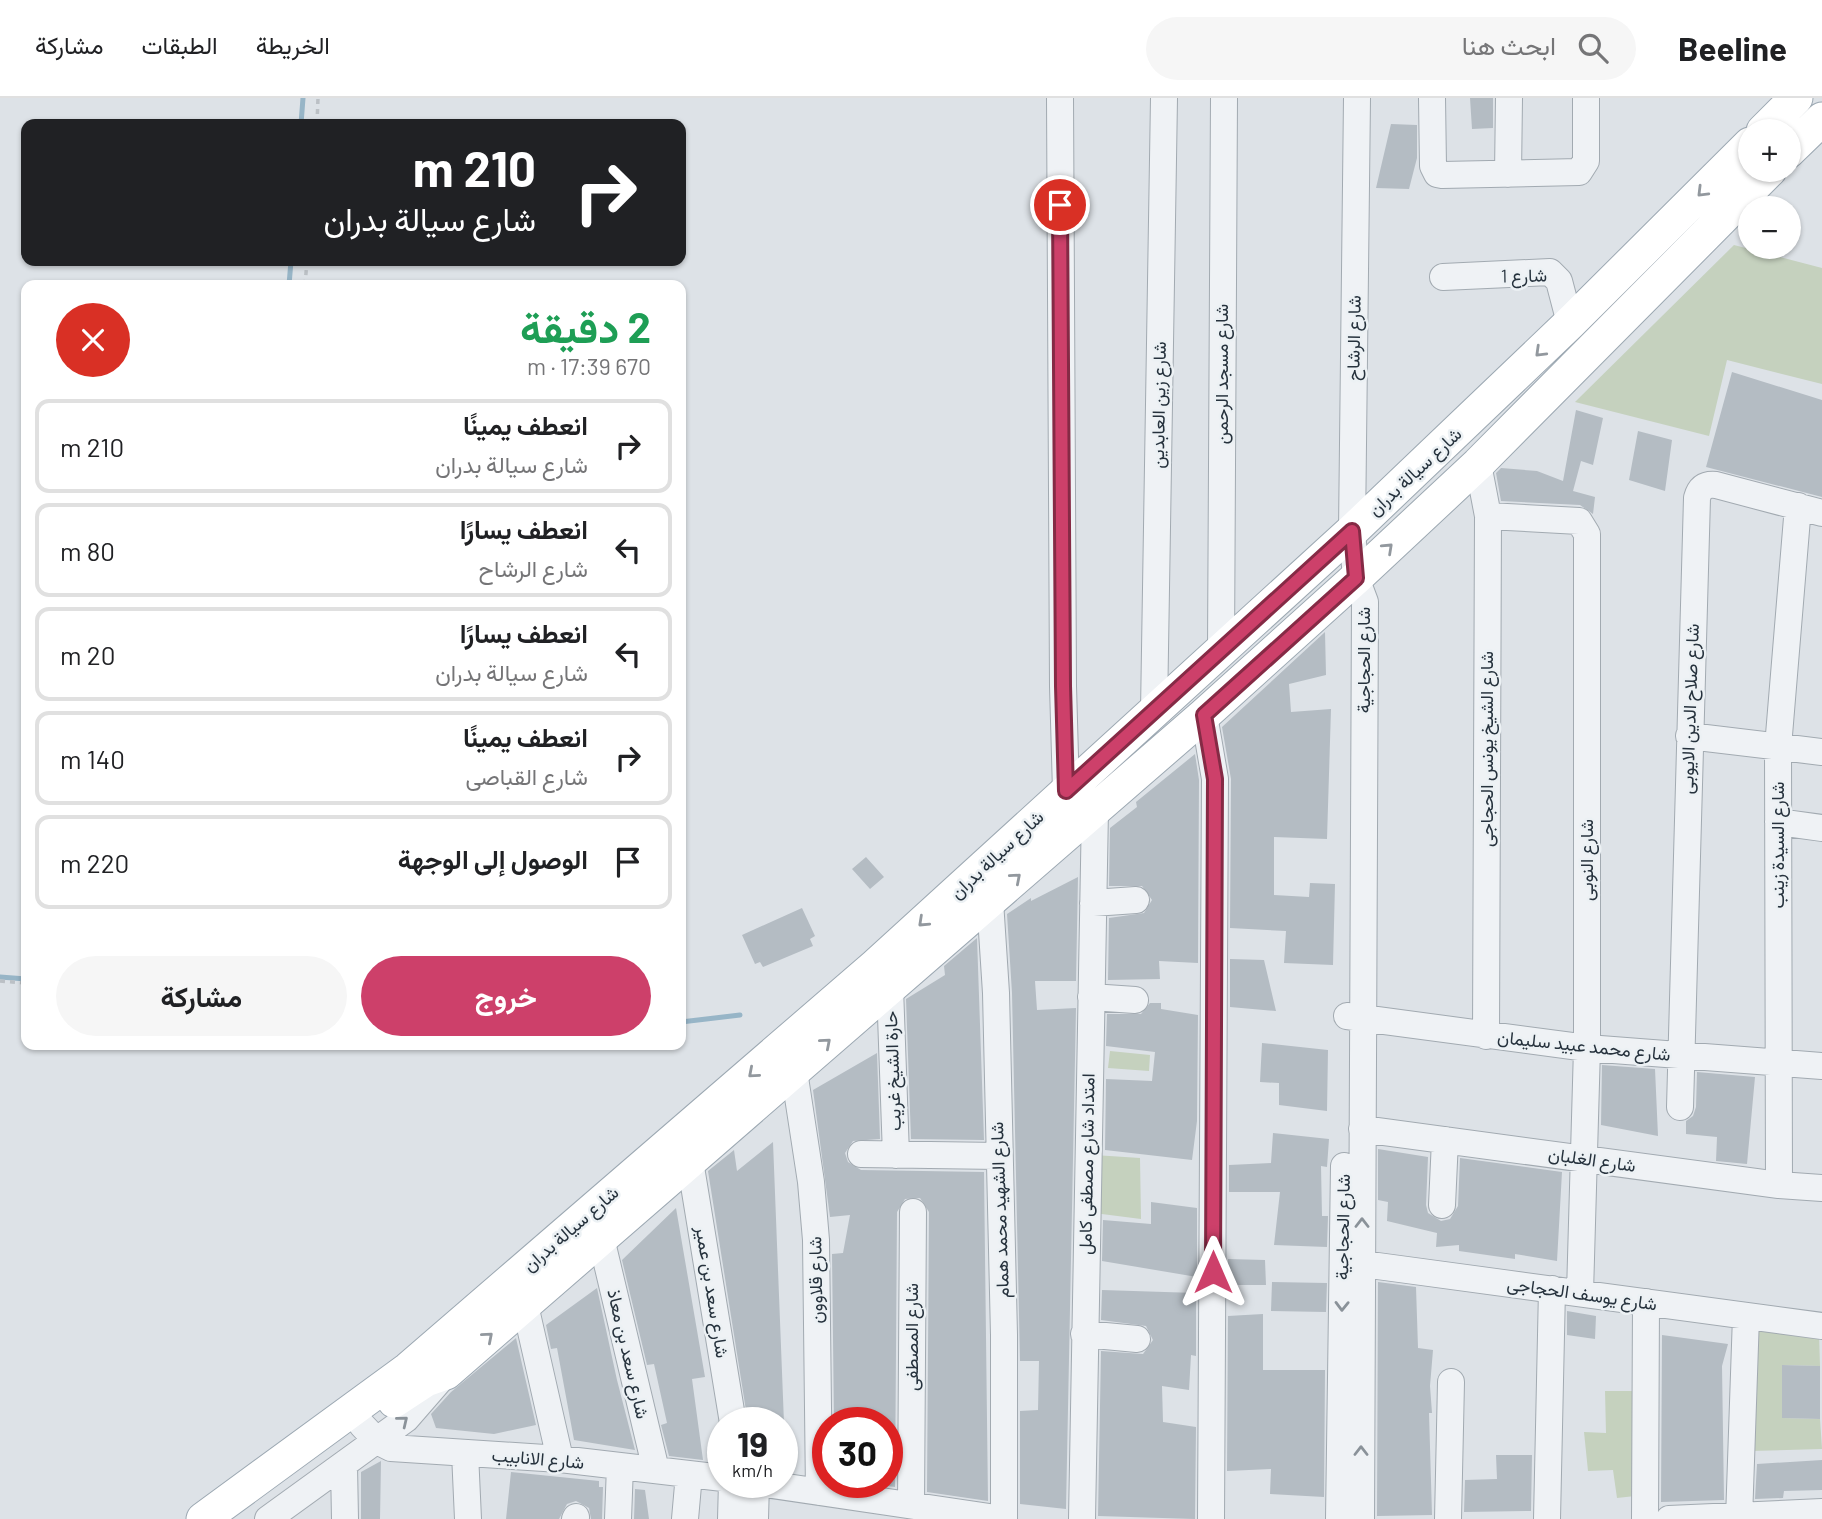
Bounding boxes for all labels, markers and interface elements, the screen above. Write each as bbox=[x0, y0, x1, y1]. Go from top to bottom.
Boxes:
search box bbox=[1146, 17, 1636, 80]
text: Beeline bbox=[1678, 28, 1787, 68]
text: ابحث هنا bbox=[1462, 29, 1556, 60]
icon: search bbox=[1574, 29, 1612, 67]
text: مشاركة bbox=[35, 30, 103, 59]
text: الطبقات bbox=[141, 30, 218, 59]
text: الخريطة bbox=[256, 30, 330, 59]
map controls bbox=[1738, 119, 1801, 259]
button: + bbox=[1738, 119, 1801, 182]
text: 210 m bbox=[413, 138, 536, 197]
icon: right bbox=[560, 147, 651, 238]
pin bbox=[1030, 175, 1090, 235]
one-way arrow bbox=[1697, 184, 1710, 197]
icon: arrive bbox=[1041, 186, 1079, 224]
button: − bbox=[1738, 196, 1801, 259]
text: شارع سيالة بدران bbox=[324, 199, 536, 237]
street label: شارع 1 bbox=[1501, 264, 1547, 288]
street label: شارع الرشاح bbox=[1341, 295, 1367, 381]
text: 2 دقيقة bbox=[520, 301, 651, 351]
button: close bbox=[56, 303, 130, 377]
street label: شارع مسجد الرحمن bbox=[1210, 304, 1234, 444]
street label: شارع زين العابدين bbox=[1146, 341, 1172, 469]
one-way arrow bbox=[1535, 344, 1548, 356]
text: 670 m · 17:39 bbox=[527, 352, 651, 380]
text: انعطف يمينًا bbox=[463, 409, 588, 440]
street label: شارع سيالة بدران bbox=[1363, 422, 1467, 522]
icon: right bbox=[609, 427, 647, 465]
text: 210 m bbox=[60, 431, 124, 462]
text: شارع سيالة بدران bbox=[435, 450, 588, 478]
text: انعطف يسارًا bbox=[460, 513, 588, 544]
icon: left bbox=[609, 531, 647, 569]
text: 80 m bbox=[60, 535, 115, 566]
one-way arrow bbox=[1380, 543, 1393, 556]
text: شارع الرشاح bbox=[479, 554, 588, 582]
street label: شارع الحجاجية bbox=[1352, 607, 1376, 713]
text: انعطف يسارًا bbox=[460, 617, 588, 648]
street label: شارع صلاح الدين الايوبى bbox=[1675, 623, 1705, 795]
icon: left bbox=[609, 635, 647, 673]
text: 20 m bbox=[60, 639, 115, 670]
street label: شارع الشيخ يونس الحجاجى bbox=[1475, 651, 1499, 847]
text: شارع سيالة بدران bbox=[435, 658, 588, 686]
text: انعطف يمينًا bbox=[463, 721, 588, 752]
icon: right bbox=[609, 739, 647, 777]
text: 140 m bbox=[60, 743, 125, 774]
text: شارع القباصى bbox=[466, 762, 588, 790]
street label: شارع السيدة زينب bbox=[1766, 781, 1790, 909]
street label: شارع سيالة بدران bbox=[945, 805, 1049, 905]
street label: شارع النوبى bbox=[1575, 819, 1599, 901]
text: الوصول إلى الوجهة bbox=[398, 843, 588, 874]
icon: arrive bbox=[609, 843, 647, 881]
text: 220 m bbox=[60, 847, 129, 878]
one-way arrow bbox=[1008, 874, 1021, 886]
one-way arrow bbox=[918, 914, 931, 927]
button: مشاركة bbox=[56, 956, 347, 1036]
button: خروج bbox=[361, 956, 651, 1036]
street label: حارة الشيخ غريب bbox=[879, 1011, 907, 1131]
street label: شارع محمد عبيد سليمان bbox=[1496, 1025, 1672, 1067]
one-way arrow bbox=[818, 1039, 831, 1051]
one-way arrow bbox=[748, 1065, 761, 1077]
street label: امتداد شارع مصطفى كامل bbox=[1073, 1073, 1101, 1255]
street label: شارع الشهيد محمد همام bbox=[985, 1121, 1015, 1299]
street label: شارع الغلبان bbox=[1547, 1142, 1637, 1178]
street label: شارع الحجاجية bbox=[1330, 1174, 1356, 1280]
street label: شارع سيالة بدران bbox=[518, 1181, 624, 1277]
one-way arrow bbox=[1354, 1218, 1370, 1228]
street label: شارع سعد بن عمير bbox=[690, 1223, 734, 1360]
position arrow bbox=[1176, 1235, 1250, 1309]
street label: شارع قلاوون bbox=[803, 1236, 829, 1324]
street label: شارع يوسف الحجاجى bbox=[1505, 1272, 1659, 1316]
street label: شارع المصطفى bbox=[900, 1283, 924, 1391]
street label: شارع سعد بن معاذ bbox=[601, 1287, 655, 1421]
one-way arrow bbox=[1334, 1301, 1350, 1312]
one-way arrow bbox=[480, 1333, 493, 1345]
speed limit sign: 30 bbox=[812, 1407, 903, 1498]
one-way arrow bbox=[394, 1417, 407, 1429]
text: 19 bbox=[737, 1422, 768, 1464]
street label: شارع الانابيب bbox=[491, 1443, 585, 1475]
one-way arrow bbox=[1353, 1445, 1369, 1456]
text: km/h bbox=[732, 1459, 773, 1481]

